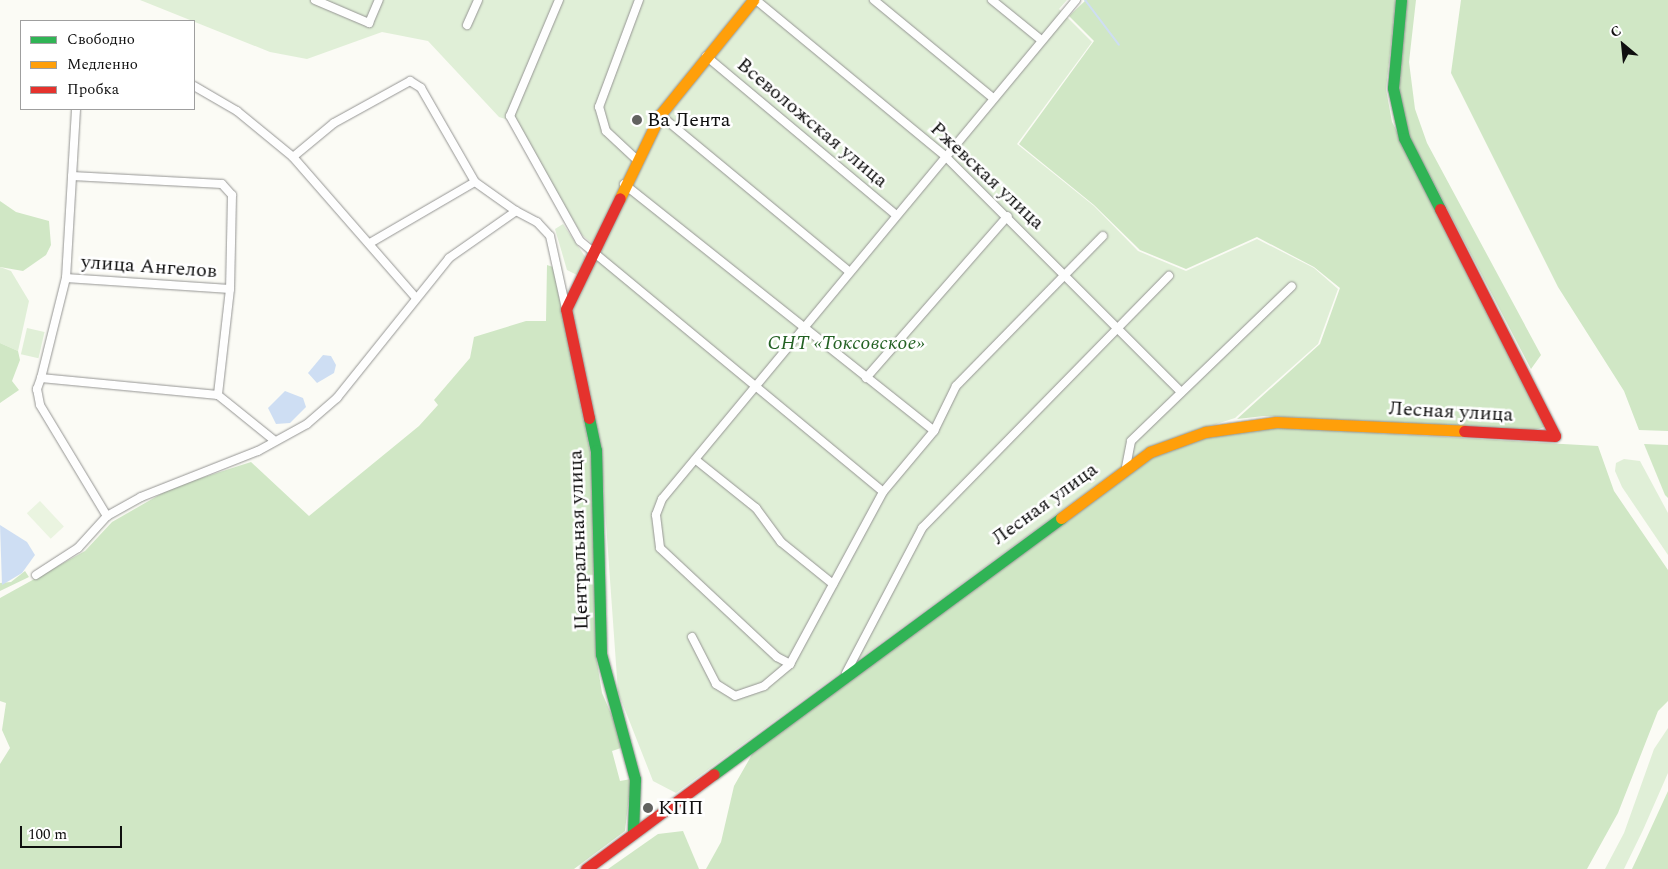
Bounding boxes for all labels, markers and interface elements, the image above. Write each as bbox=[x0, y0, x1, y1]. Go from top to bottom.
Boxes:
legend bbox=[20, 20, 195, 110]
north arrow bbox=[1598, 20, 1648, 70]
text: С bbox=[1606, 20, 1625, 43]
text: Свободно bbox=[67, 28, 135, 51]
text: Медленно bbox=[67, 53, 138, 76]
street label: Всеволожская улица bbox=[732, 53, 892, 193]
text: Пробка bbox=[67, 78, 119, 101]
place label: Ва Лента bbox=[647, 108, 730, 132]
marker: Ва Лента bbox=[631, 114, 643, 126]
street label: Ржевская улица bbox=[925, 117, 1049, 235]
street label: улица Ангелов bbox=[80, 250, 218, 284]
park label: СНТ «Токсовское» bbox=[767, 331, 925, 355]
street label: Лесная улица bbox=[1388, 397, 1514, 427]
street label: Центральная улица bbox=[564, 450, 594, 630]
street label: Лесная улица bbox=[987, 458, 1103, 550]
place label: КПП bbox=[658, 796, 704, 820]
marker: КПП bbox=[642, 802, 654, 814]
scale bar bbox=[22, 816, 125, 848]
text: 100 m bbox=[28, 823, 67, 846]

